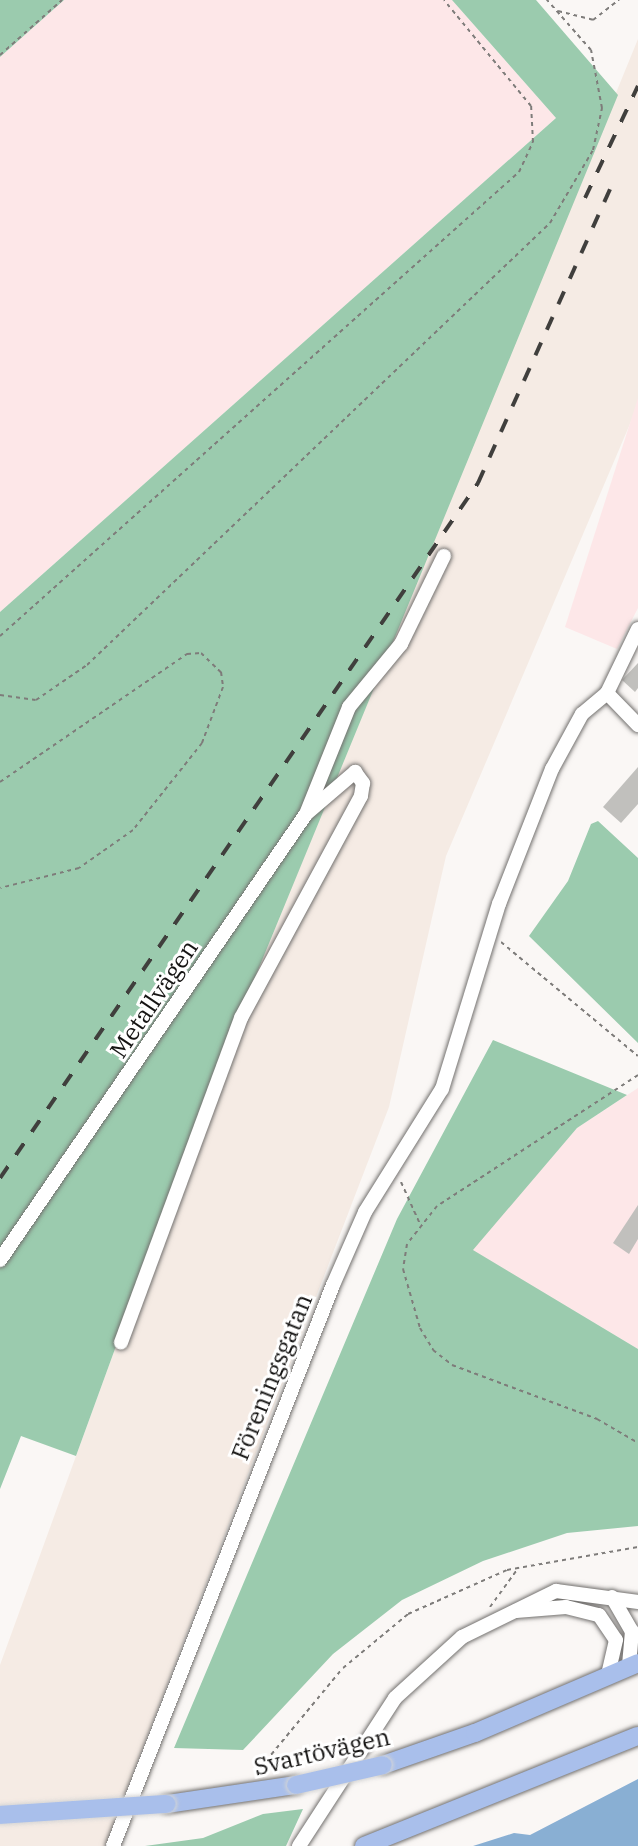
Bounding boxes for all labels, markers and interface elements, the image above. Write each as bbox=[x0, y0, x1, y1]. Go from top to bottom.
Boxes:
street label: Metallvägen bbox=[104, 934, 204, 1064]
street label: Föreningsgatan bbox=[226, 1290, 318, 1464]
street label: Svartövägen bbox=[251, 1722, 393, 1782]

